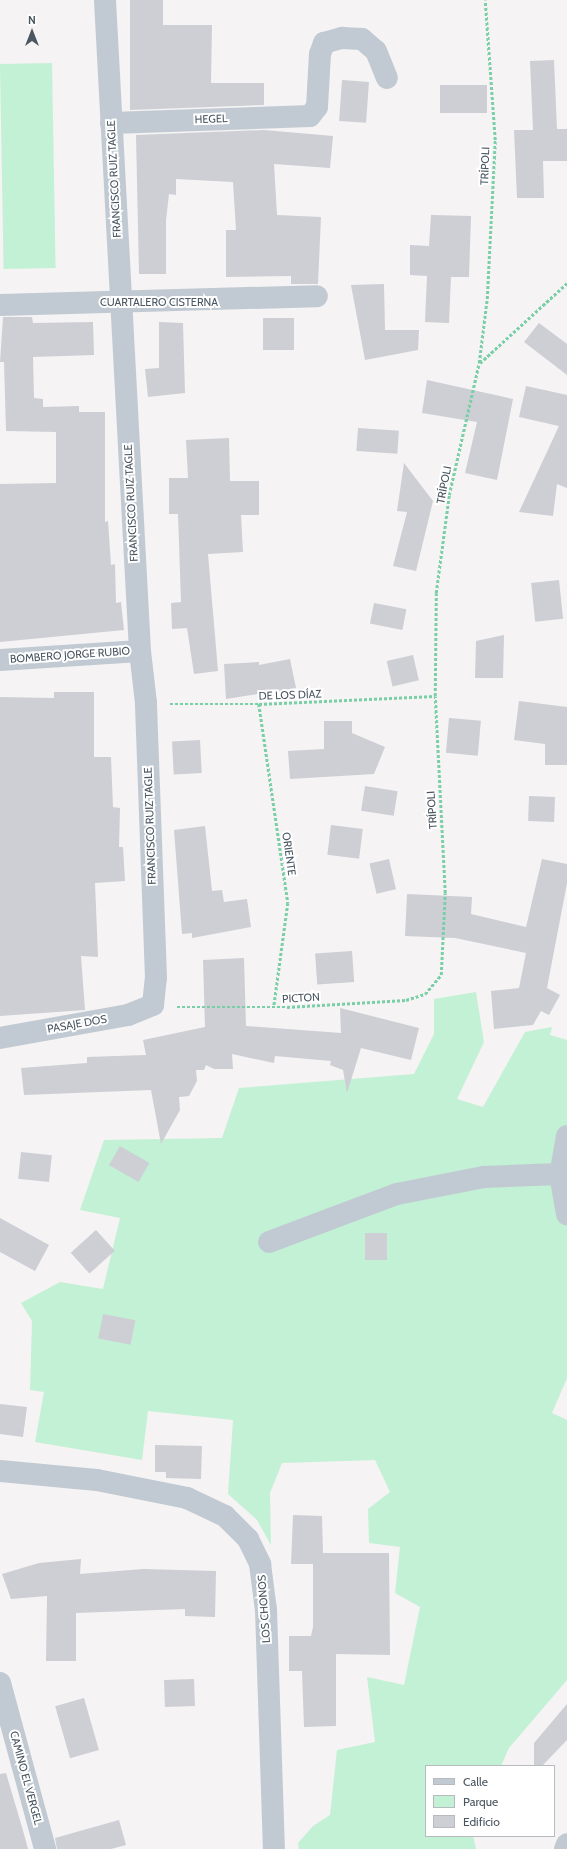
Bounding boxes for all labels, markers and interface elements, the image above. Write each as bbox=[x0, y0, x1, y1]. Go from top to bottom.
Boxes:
north arrow bbox=[12, 12, 52, 52]
text: N bbox=[28, 13, 36, 27]
street label: HEGEL bbox=[194, 112, 228, 126]
street label: FRANCISCO RUIZ TAGLE bbox=[104, 120, 124, 238]
street label: TRÍPOLI bbox=[478, 147, 492, 185]
street label: CUARTALERO CISTERNA bbox=[100, 295, 218, 309]
street label: FRANCISCO RUIZ TAGLE bbox=[121, 444, 141, 562]
street label: TRÍPOLI bbox=[434, 465, 454, 505]
street label: BOMBERO JORGE RUBIO bbox=[9, 644, 131, 666]
street label: DE LOS DÍAZ bbox=[258, 687, 322, 703]
street label: FRANCISCO RUIZ TAGLE bbox=[141, 767, 159, 885]
street label: TRÍPOLI bbox=[424, 790, 440, 830]
street label: ORIENTE bbox=[279, 831, 299, 877]
street label: PICTON bbox=[282, 990, 320, 1006]
street label: PASAJE DOS bbox=[46, 1012, 108, 1036]
street label: LOS CHONOS bbox=[255, 1574, 273, 1644]
street label: CAMINO EL VERGEL bbox=[7, 1730, 45, 1826]
legend bbox=[425, 1765, 555, 1837]
text: Calle bbox=[463, 1774, 488, 1789]
text: Parque bbox=[463, 1794, 498, 1809]
text: Edificio bbox=[463, 1814, 500, 1829]

